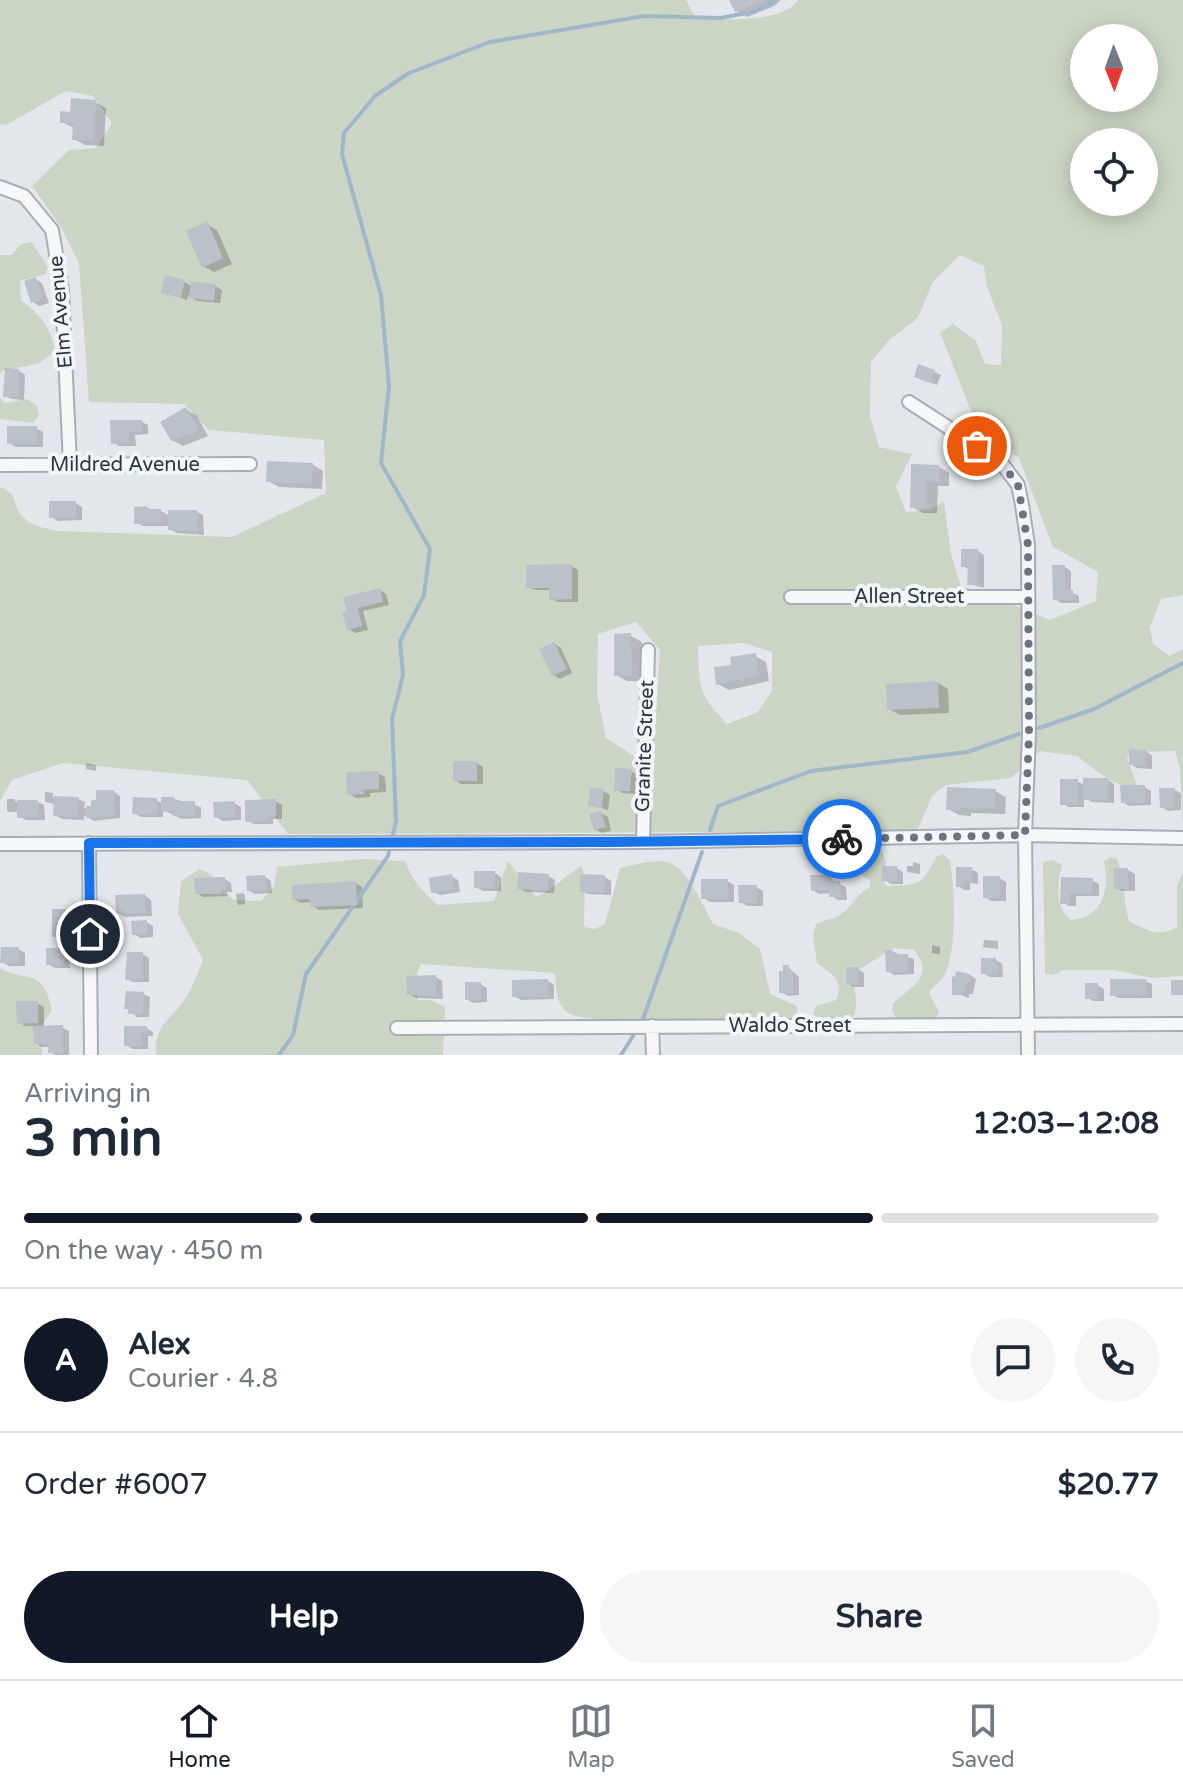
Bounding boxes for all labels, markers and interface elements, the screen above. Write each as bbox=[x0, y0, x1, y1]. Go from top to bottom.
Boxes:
north arrow bbox=[1070, 24, 1158, 112]
map controls bbox=[1070, 24, 1158, 216]
button: locate bbox=[1070, 128, 1158, 216]
street label: Elm Avenue bbox=[44, 255, 78, 369]
pin bbox=[943, 412, 1011, 480]
icon: bag bbox=[955, 424, 999, 468]
street label: Mildred Avenue bbox=[50, 453, 200, 477]
street label: Allen Street bbox=[854, 585, 965, 609]
street label: Granite Street bbox=[631, 679, 659, 813]
courier bbox=[802, 799, 882, 879]
icon: bike bbox=[820, 817, 864, 861]
pin bbox=[56, 900, 124, 968]
icon: home bbox=[68, 912, 112, 956]
street label: Waldo Street bbox=[729, 1014, 852, 1038]
text: Arriving in bbox=[24, 1078, 151, 1109]
text: 12:03–12:08 bbox=[972, 1105, 1159, 1142]
text: 3 min bbox=[24, 1107, 163, 1170]
text: On the way · 450 m bbox=[24, 1235, 263, 1266]
button: chat bbox=[971, 1318, 1055, 1402]
button: phone bbox=[1075, 1318, 1159, 1402]
text: Alex bbox=[128, 1326, 191, 1363]
text: A bbox=[55, 1342, 77, 1379]
text: Courier · 4.8 bbox=[128, 1363, 278, 1394]
text: Order #6007 bbox=[24, 1466, 208, 1503]
text: $20.77 bbox=[1058, 1466, 1159, 1503]
button: Help bbox=[24, 1571, 584, 1663]
button: Share bbox=[600, 1571, 1159, 1663]
tab: Home bbox=[168, 1699, 231, 1773]
tab: Map bbox=[567, 1699, 615, 1773]
tab: Saved bbox=[951, 1699, 1015, 1773]

